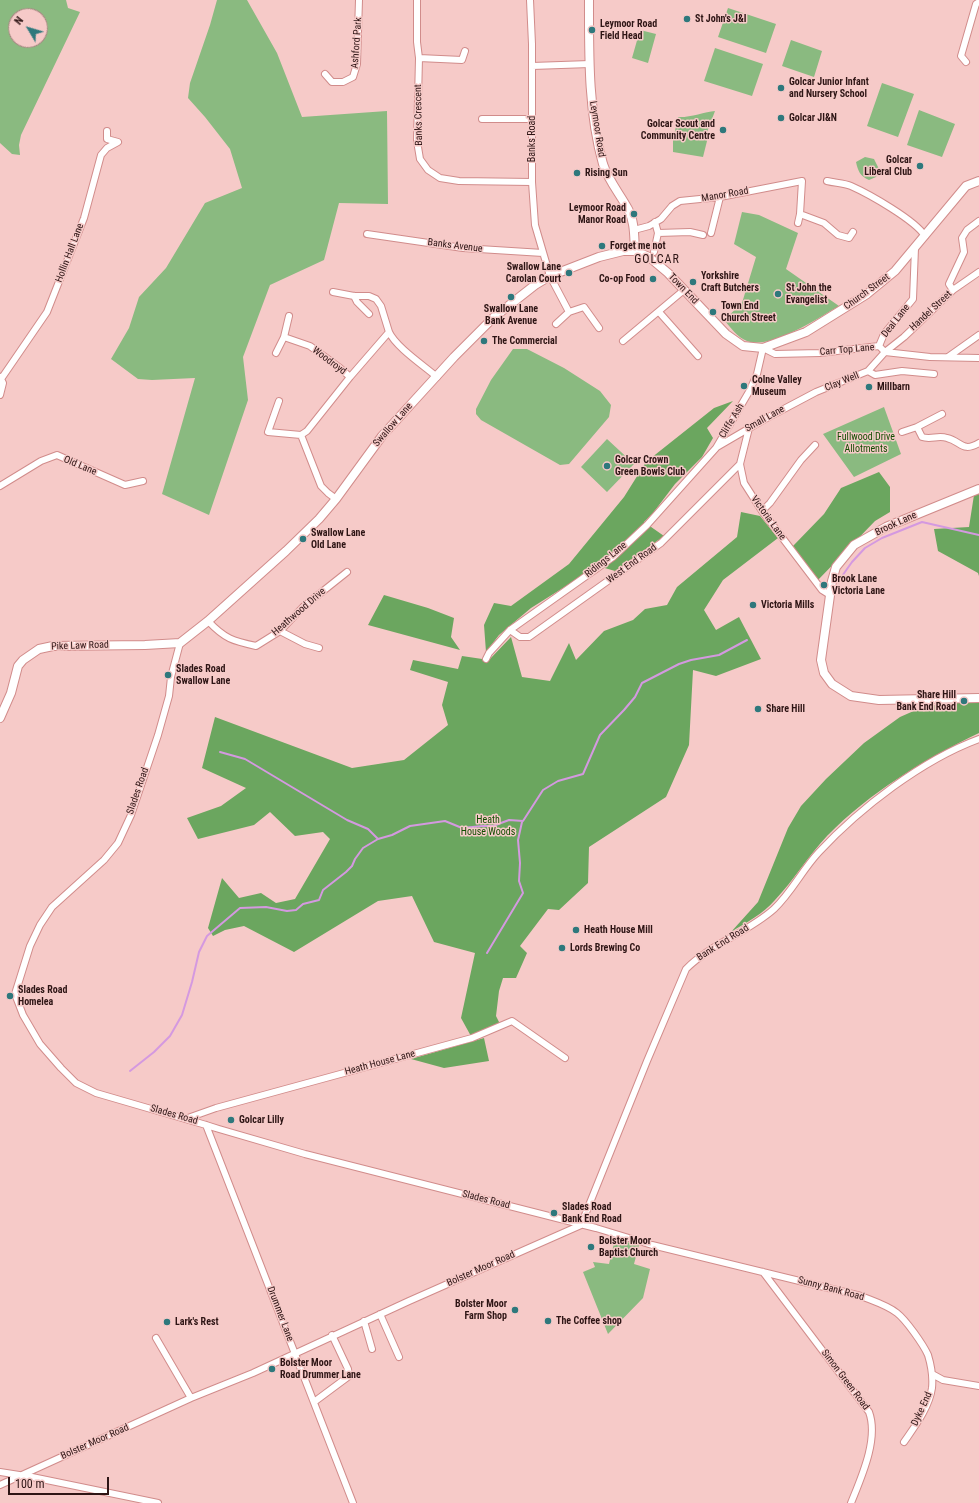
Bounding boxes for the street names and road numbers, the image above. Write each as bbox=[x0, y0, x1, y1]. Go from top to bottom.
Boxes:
street label: Ashford Park bbox=[349, 17, 365, 69]
street label: Banks Crescent bbox=[412, 84, 426, 146]
street label: Leymoor Road bbox=[587, 100, 607, 158]
street label: Banks Road bbox=[526, 116, 538, 162]
street label: Manor Road bbox=[701, 185, 749, 205]
street label: Hollin Hall Lane bbox=[53, 222, 87, 284]
street label: Banks Avenue bbox=[427, 237, 483, 255]
street label: Town End bbox=[665, 271, 701, 307]
street label: Church Street bbox=[842, 271, 892, 313]
street label: Handel Street bbox=[907, 288, 955, 334]
street label: Deal Lane bbox=[879, 302, 913, 340]
street label: Carr Top Lane bbox=[819, 342, 875, 358]
street label: Woodroyd bbox=[310, 344, 348, 378]
street label: Clay Well bbox=[823, 370, 861, 394]
street label: Swallow Lane bbox=[371, 401, 415, 449]
street label: Cliffe Ash bbox=[717, 401, 747, 441]
street label: Small Lane bbox=[743, 403, 787, 435]
street label: Old Lane bbox=[62, 454, 98, 478]
street label: Victoria Lane bbox=[748, 493, 788, 543]
street label: Brook Lane bbox=[873, 509, 919, 539]
street label: Ridings Lane bbox=[583, 539, 629, 581]
street label: West End Road bbox=[605, 542, 659, 586]
street label: Heathwood Drive bbox=[270, 585, 328, 639]
street label: Pike Law Road bbox=[51, 639, 109, 653]
street label: Slades Road bbox=[124, 766, 152, 816]
street label: Bank End Road bbox=[695, 922, 751, 964]
street label: Heath House Lane bbox=[343, 1048, 417, 1078]
street label: Slades Road bbox=[149, 1102, 199, 1128]
street label: Slades Road bbox=[461, 1188, 511, 1212]
street label: Bolster Moor Road bbox=[445, 1249, 517, 1289]
street label: Sunny Bank Road bbox=[797, 1274, 865, 1304]
street label: Drummer Lane bbox=[264, 1285, 296, 1343]
street label: Simon Green Road bbox=[818, 1347, 872, 1413]
street label: Dyke End bbox=[909, 1390, 935, 1428]
street label: Bolster Moor Road bbox=[59, 1422, 131, 1462]

